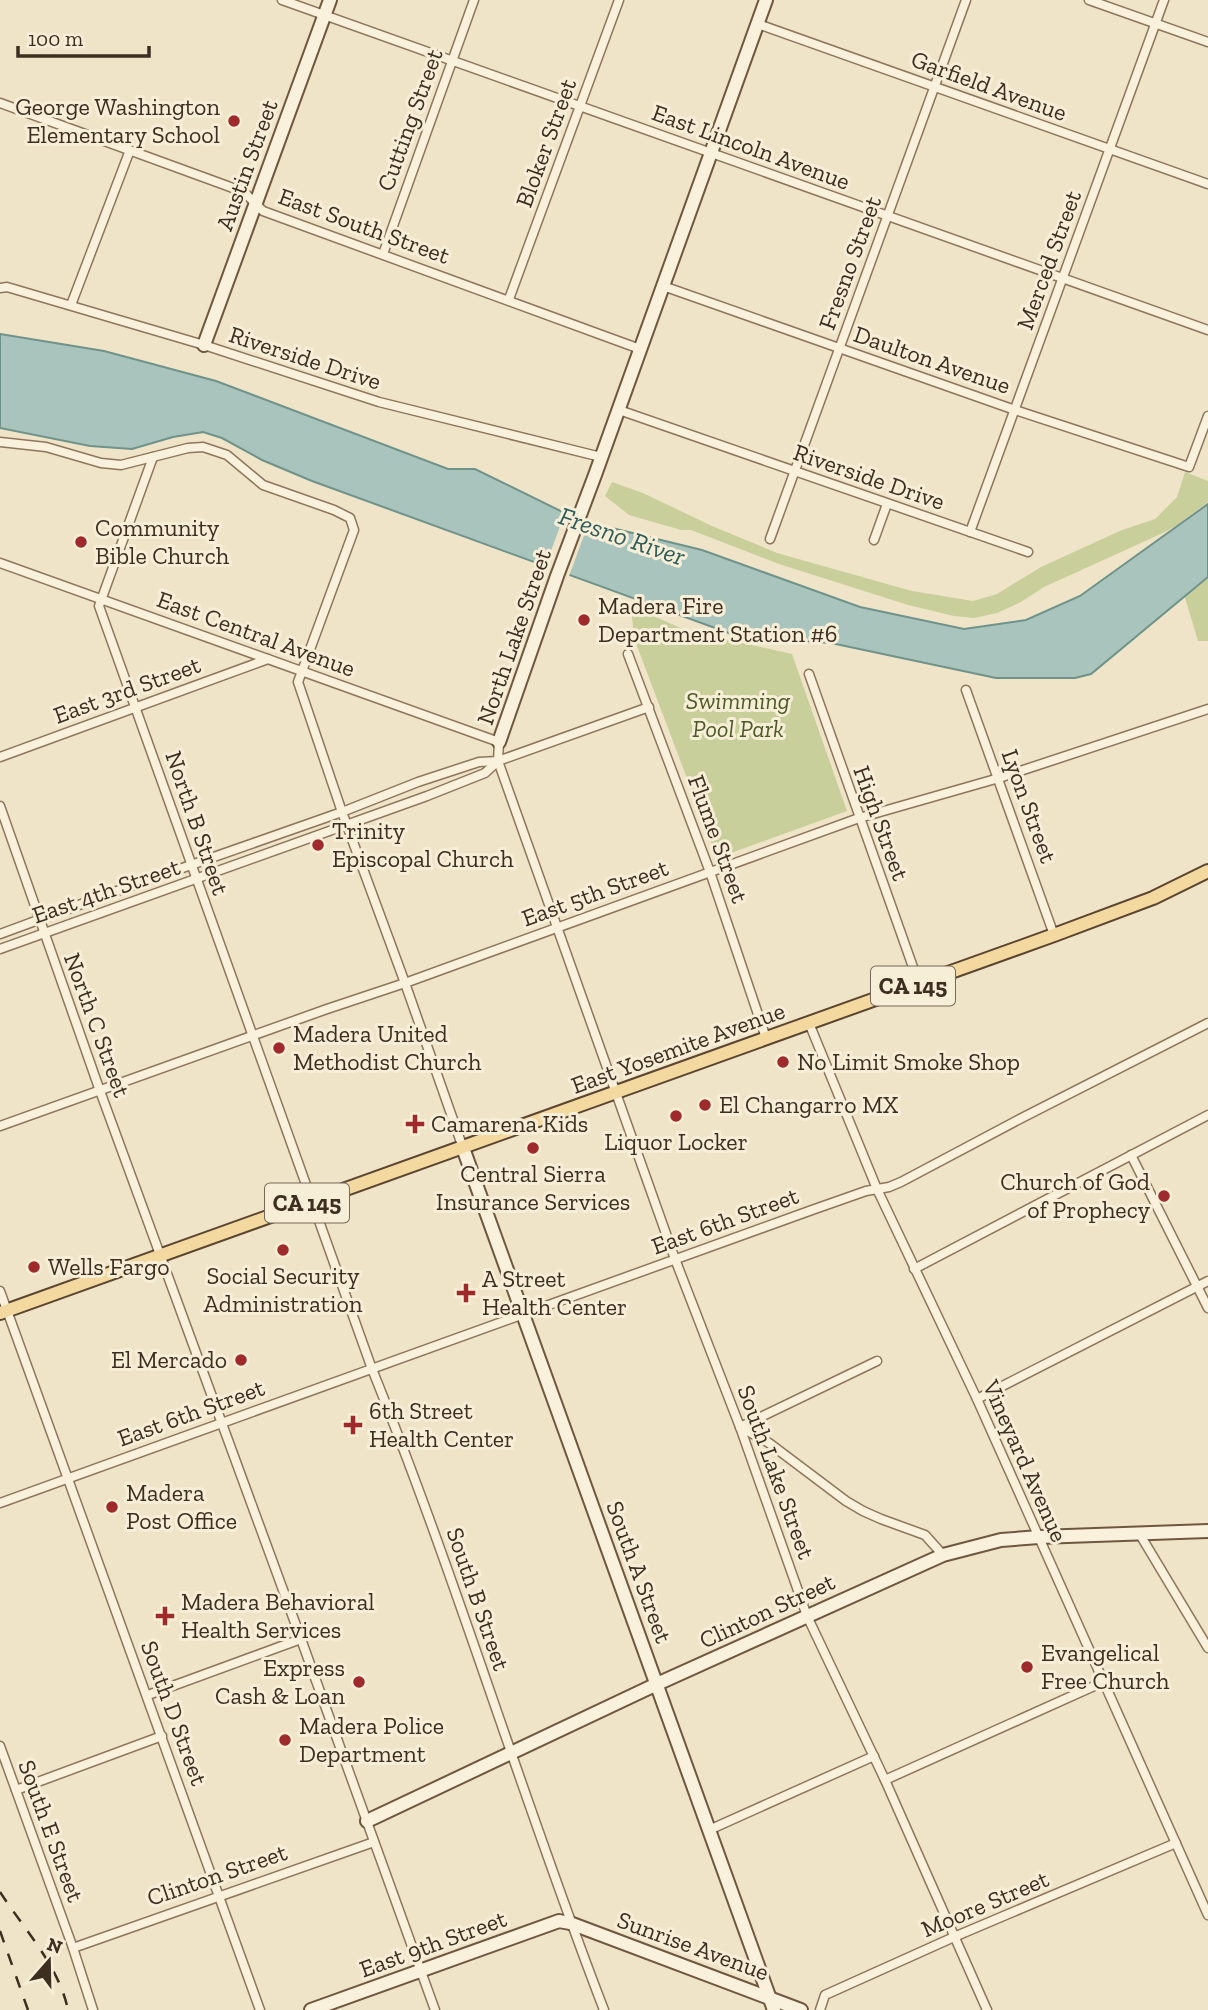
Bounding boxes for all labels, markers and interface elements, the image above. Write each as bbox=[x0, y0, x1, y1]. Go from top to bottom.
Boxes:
scale bar bbox=[18, 14, 149, 58]
text: 100 m bbox=[28, 26, 83, 51]
street label: Garfield Avenue bbox=[907, 44, 1071, 127]
street label: Cutting Street bbox=[370, 45, 449, 195]
street label: Bloker Street bbox=[509, 74, 582, 211]
place label: George Washington Elementary School bbox=[15, 92, 220, 149]
street label: Austin Street bbox=[209, 95, 284, 234]
street label: East Lincoln Avenue bbox=[648, 97, 854, 196]
marker: George Washington Elementary School bbox=[226, 113, 242, 129]
street label: East South Street bbox=[275, 181, 454, 270]
street label: Merced Street bbox=[1010, 186, 1087, 333]
street label: Fresno Street bbox=[812, 192, 887, 334]
street label: Riverside Drive bbox=[226, 319, 385, 396]
street label: Daulton Avenue bbox=[850, 319, 1014, 400]
street label: Riverside Drive bbox=[790, 437, 949, 516]
water label: Fresno River bbox=[555, 499, 689, 573]
place label: Community Bible Church bbox=[95, 513, 230, 570]
marker: Community Bible Church bbox=[73, 534, 89, 550]
street label: North Lake Street bbox=[470, 545, 557, 728]
street label: East Central Avenue bbox=[153, 584, 359, 683]
place label: Madera Fire Department Station #6 bbox=[598, 591, 837, 648]
marker: Madera Fire Department Station #6 bbox=[576, 612, 592, 628]
street label: East 3rd Street bbox=[49, 649, 204, 730]
park label: Swimming Pool Park bbox=[686, 686, 791, 743]
street label: Lyon Street bbox=[996, 745, 1063, 867]
street label: North B Street bbox=[159, 747, 236, 899]
street label: High Street bbox=[847, 762, 916, 884]
street label: Flume Street bbox=[682, 771, 755, 907]
place label: Trinity Episcopal Church bbox=[332, 816, 514, 873]
marker: Trinity Episcopal Church bbox=[310, 837, 326, 853]
street label: East 4th Street bbox=[28, 852, 184, 929]
street label: East 5th Street bbox=[518, 853, 672, 932]
street label: North C Street bbox=[58, 949, 137, 1101]
road number: CA 145 bbox=[871, 967, 955, 1006]
street label: East Yosemite Avenue bbox=[567, 995, 789, 1100]
place label: Madera United Methodist Church bbox=[293, 1019, 482, 1076]
marker: Madera United Methodist Church bbox=[271, 1040, 287, 1056]
place label: No Limit Smoke Shop bbox=[797, 1047, 1020, 1076]
marker: No Limit Smoke Shop bbox=[775, 1054, 791, 1070]
place label: El Changarro MX bbox=[719, 1090, 898, 1119]
marker: El Changarro MX bbox=[697, 1097, 713, 1113]
marker: Liquor Locker bbox=[668, 1108, 684, 1124]
place label: Camarena Kids bbox=[431, 1109, 588, 1138]
marker: Camarena Kids bbox=[405, 1114, 425, 1134]
place label: Liquor Locker bbox=[604, 1127, 748, 1156]
marker: Central Sierra Insurance Services bbox=[525, 1140, 541, 1156]
place label: Central Sierra Insurance Services bbox=[436, 1159, 630, 1216]
place label: Church of God of Prophecy bbox=[1000, 1167, 1151, 1224]
street label: East 6th Street bbox=[647, 1181, 802, 1261]
road number: CA 145 bbox=[265, 1184, 349, 1222]
marker: Church of God of Prophecy bbox=[1156, 1188, 1172, 1204]
marker: Social Security Administration bbox=[275, 1242, 291, 1258]
place label: Wells Fargo bbox=[48, 1252, 170, 1281]
marker: Wells Fargo bbox=[26, 1259, 42, 1275]
place label: Social Security Administration bbox=[203, 1261, 363, 1318]
place label: A Street Health Center bbox=[482, 1264, 627, 1321]
marker: A Street Health Center bbox=[456, 1283, 476, 1303]
place label: El Mercado bbox=[111, 1345, 227, 1374]
marker: El Mercado bbox=[233, 1352, 249, 1368]
street label: East 6th Street bbox=[113, 1373, 268, 1453]
street label: Vineyard Avenue bbox=[976, 1374, 1074, 1546]
street label: South Lake Street bbox=[732, 1381, 821, 1563]
place label: 6th Street Health Center bbox=[369, 1396, 514, 1453]
marker: 6th Street Health Center bbox=[343, 1415, 363, 1435]
place label: Madera Post Office bbox=[126, 1478, 237, 1535]
street label: South A Street bbox=[600, 1497, 679, 1647]
marker: Madera Post Office bbox=[104, 1499, 120, 1515]
street label: South B Street bbox=[440, 1524, 517, 1674]
street label: Clinton Street bbox=[694, 1567, 839, 1655]
place label: Madera Behavioral Health Services bbox=[181, 1587, 375, 1644]
marker: Madera Behavioral Health Services bbox=[155, 1606, 175, 1626]
street label: South D Street bbox=[135, 1637, 214, 1789]
place label: Evangelical Free Church bbox=[1041, 1638, 1170, 1695]
place label: Express Cash & Loan bbox=[215, 1653, 345, 1710]
marker: Evangelical Free Church bbox=[1019, 1659, 1035, 1675]
marker: Express Cash & Loan bbox=[351, 1674, 367, 1690]
place label: Madera Police Department bbox=[299, 1711, 444, 1768]
marker: Madera Police Department bbox=[277, 1732, 293, 1748]
street label: South E Street bbox=[12, 1756, 91, 1906]
street label: Clinton Street bbox=[143, 1837, 291, 1912]
street label: Moore Street bbox=[917, 1864, 1053, 1943]
street label: East 9th Street bbox=[355, 1904, 510, 1984]
street label: Sunrise Avenue bbox=[613, 1905, 773, 1986]
north arrow bbox=[14, 1926, 84, 1996]
text: N bbox=[44, 1932, 65, 1959]

